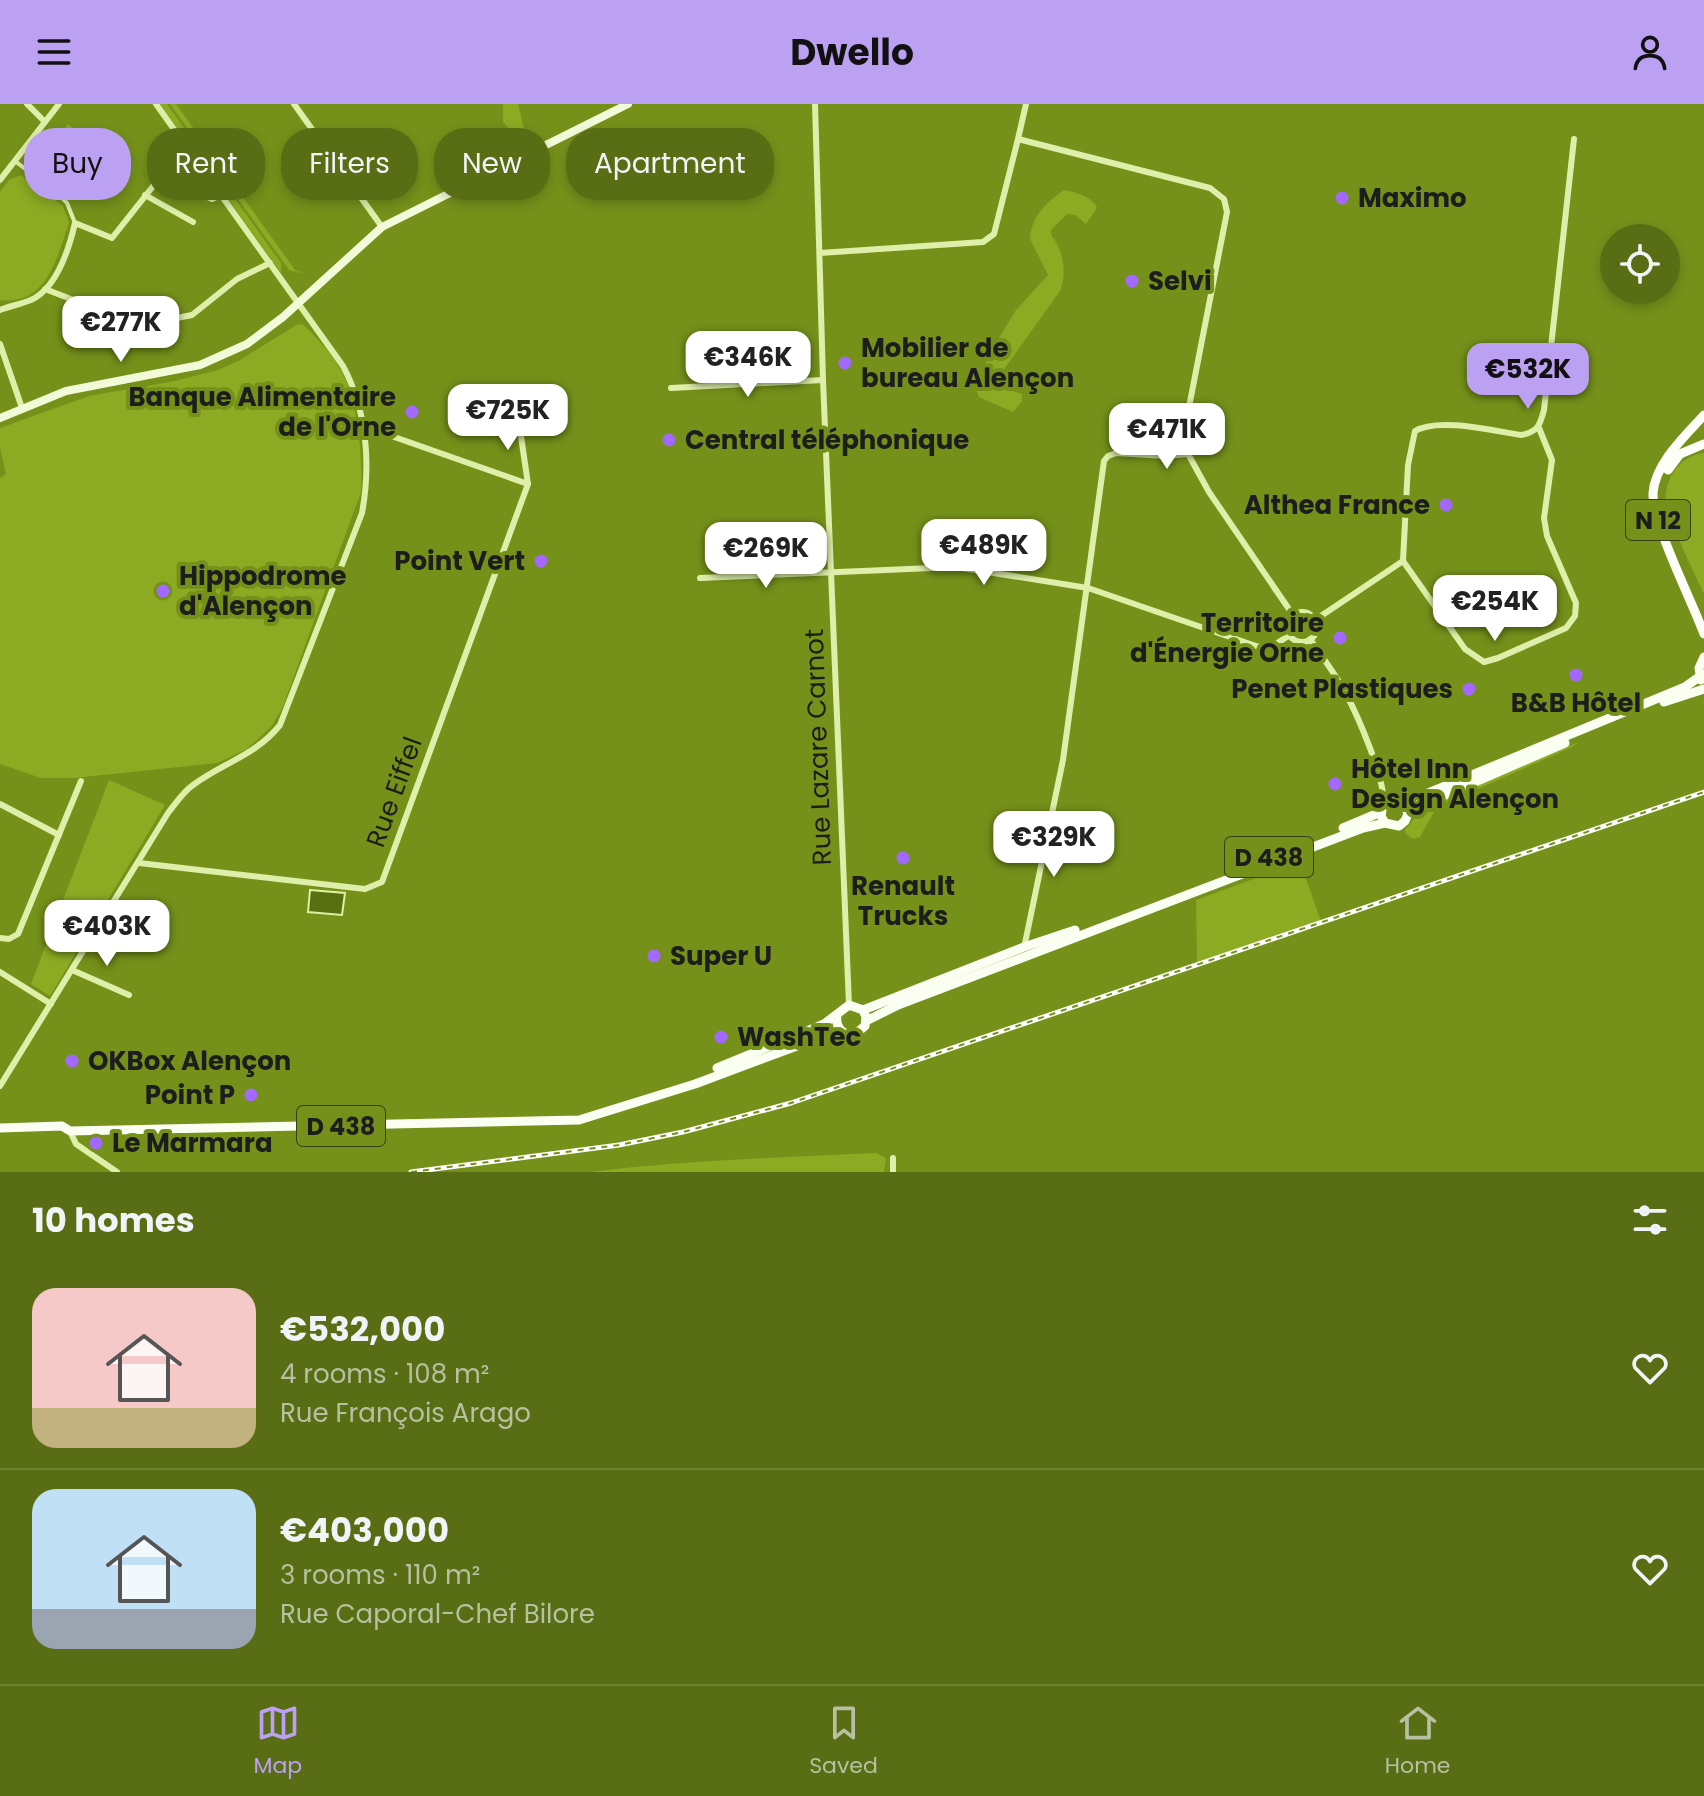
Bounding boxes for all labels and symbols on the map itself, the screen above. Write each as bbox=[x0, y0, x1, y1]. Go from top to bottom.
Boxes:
place label: Maximo bbox=[1358, 180, 1467, 216]
marker: Maximo bbox=[1333, 189, 1351, 207]
place label: Selvi bbox=[1148, 263, 1212, 299]
marker: Selvi bbox=[1123, 272, 1141, 290]
pin: €277K bbox=[65, 296, 177, 364]
place label: Mobilier de bureau Alençon bbox=[861, 330, 1074, 396]
pin: €346K bbox=[692, 331, 804, 399]
pin: €532K bbox=[1472, 343, 1584, 411]
marker: Mobilier de bureau Alençon bbox=[836, 354, 854, 372]
place label: Banque Alimentaire de l'Orne bbox=[128, 379, 396, 445]
pin: €725K bbox=[452, 384, 564, 452]
marker: Banque Alimentaire de l'Orne bbox=[403, 403, 421, 421]
pin: €471K bbox=[1111, 403, 1223, 471]
place label: Central téléphonique bbox=[685, 422, 969, 458]
marker: Central téléphonique bbox=[660, 431, 678, 449]
place label: Althea France bbox=[1244, 487, 1430, 523]
marker: Althea France bbox=[1437, 496, 1455, 514]
road number: N 12 bbox=[1626, 500, 1690, 540]
pin: €489K bbox=[928, 519, 1040, 587]
pin: €269K bbox=[710, 522, 822, 590]
place label: Point Vert bbox=[394, 543, 525, 579]
marker: Point Vert bbox=[532, 552, 550, 570]
place label: Hippodrome d'Alençon bbox=[179, 558, 346, 624]
pin: €254K bbox=[1439, 575, 1551, 643]
marker: Hippodrome d'Alençon bbox=[154, 582, 172, 600]
place label: Territoire d'Énergie Orne bbox=[1130, 605, 1324, 671]
street label: Rue Lazare Carnot bbox=[796, 628, 840, 866]
marker: Territoire d'Énergie Orne bbox=[1331, 629, 1349, 647]
marker: B&B Hôtel bbox=[1567, 666, 1585, 684]
place label: Penet Plastiques bbox=[1231, 671, 1453, 707]
marker: Penet Plastiques bbox=[1460, 680, 1478, 698]
place label: B&B Hôtel bbox=[1511, 685, 1641, 721]
street label: Rue Eiffel bbox=[357, 732, 431, 852]
place label: Hôtel Inn Design Alençon bbox=[1351, 751, 1559, 817]
marker: Hôtel Inn Design Alençon bbox=[1326, 775, 1344, 793]
pin: €329K bbox=[998, 811, 1110, 879]
road number: D 438 bbox=[1225, 837, 1313, 877]
marker: Renault Trucks bbox=[894, 849, 912, 867]
place label: Renault Trucks bbox=[851, 868, 955, 934]
pin: €403K bbox=[51, 900, 163, 968]
place label: Super U bbox=[670, 938, 772, 974]
marker: Super U bbox=[645, 947, 663, 965]
place label: WashTec bbox=[737, 1019, 861, 1055]
marker: WashTec bbox=[712, 1028, 730, 1046]
place label: OKBox Alençon bbox=[88, 1043, 291, 1079]
marker: OKBox Alençon bbox=[63, 1052, 81, 1070]
place label: Point P bbox=[145, 1077, 235, 1113]
marker: Point P bbox=[242, 1086, 260, 1104]
road number: D 438 bbox=[297, 1106, 385, 1146]
place label: Le Marmara bbox=[112, 1125, 273, 1161]
marker: Le Marmara bbox=[87, 1134, 105, 1152]

